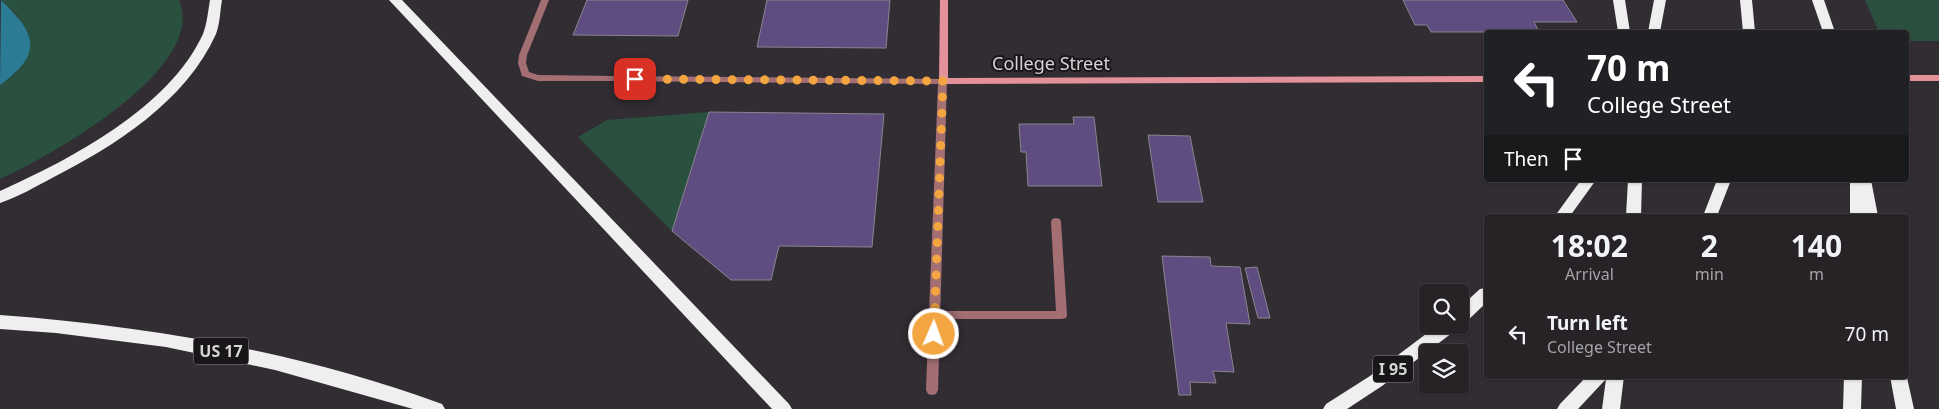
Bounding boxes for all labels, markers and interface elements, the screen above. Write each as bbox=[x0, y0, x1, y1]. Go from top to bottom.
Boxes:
text: 70 m bbox=[1587, 44, 1670, 91]
icon: left bbox=[1504, 50, 1569, 115]
street label: College Street bbox=[992, 51, 1110, 75]
pin bbox=[614, 58, 656, 100]
icon: arrive bbox=[621, 65, 649, 93]
text: College Street bbox=[1587, 89, 1731, 119]
icon: arrive bbox=[1559, 145, 1587, 173]
text: Then bbox=[1504, 146, 1549, 172]
text: 18:02 bbox=[1551, 225, 1628, 266]
text: 2 bbox=[1701, 225, 1718, 266]
text: 140 bbox=[1791, 225, 1842, 266]
text: Arrival bbox=[1565, 263, 1614, 285]
text: min bbox=[1695, 263, 1724, 285]
text: m bbox=[1809, 263, 1824, 285]
map controls bbox=[1419, 284, 1469, 394]
button: search bbox=[1419, 284, 1469, 334]
position arrow bbox=[907, 307, 959, 359]
text: Turn left bbox=[1547, 310, 1628, 336]
icon: left bbox=[1504, 320, 1532, 348]
text: 70 m bbox=[1845, 321, 1889, 347]
text: College Street bbox=[1547, 336, 1652, 358]
road number: US 17 bbox=[194, 338, 248, 364]
button: layers bbox=[1419, 344, 1469, 394]
road number: I 95 bbox=[1373, 356, 1413, 382]

